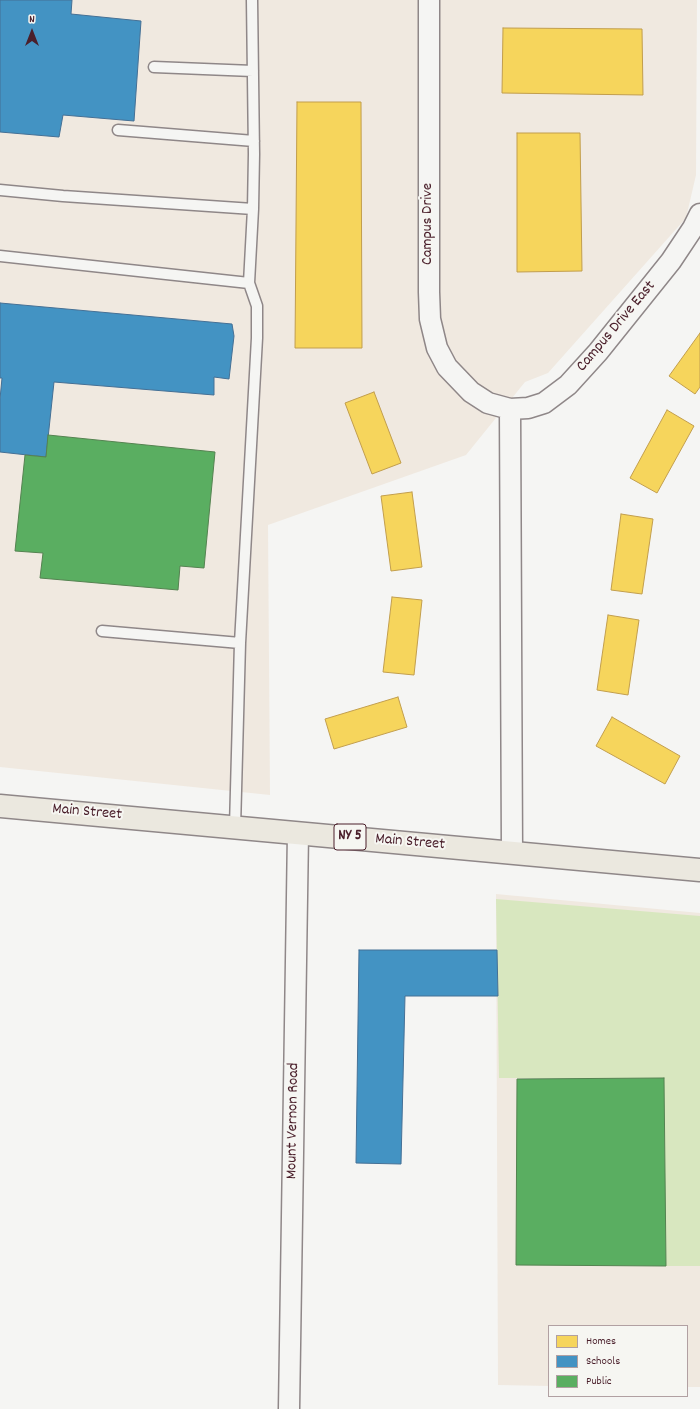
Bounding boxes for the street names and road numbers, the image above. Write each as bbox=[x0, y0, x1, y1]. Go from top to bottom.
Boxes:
street label: Campus Drive bbox=[419, 183, 439, 265]
street label: Campus Drive East bbox=[573, 278, 661, 376]
street label: Main Street bbox=[51, 800, 123, 826]
road number: NY 5 bbox=[334, 824, 366, 850]
street label: Main Street bbox=[374, 830, 446, 856]
street label: Mount Vernon Road bbox=[283, 1063, 305, 1179]

